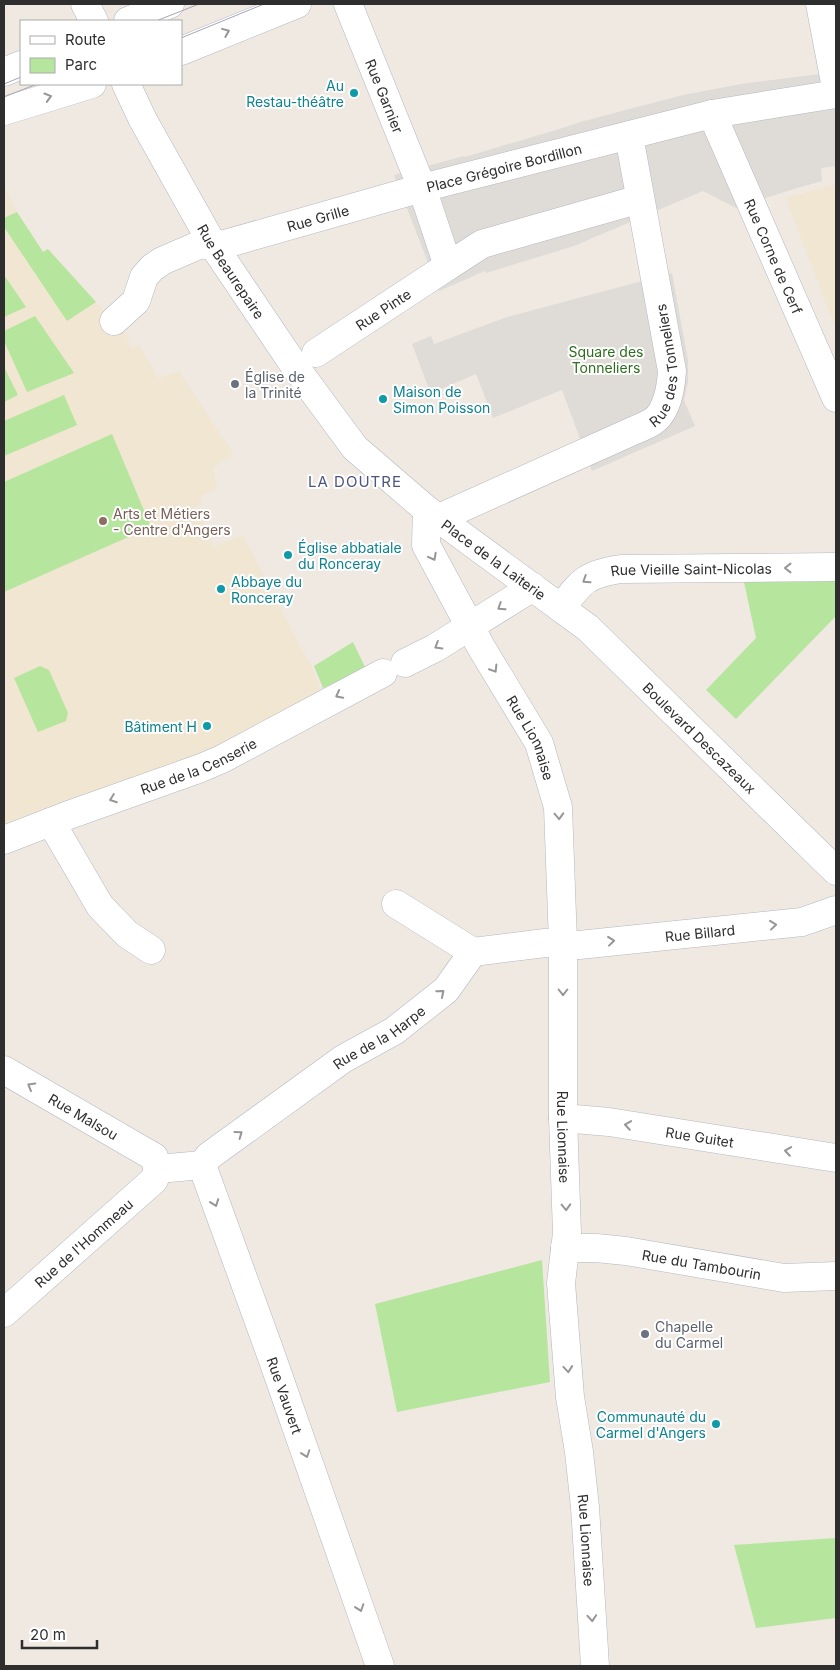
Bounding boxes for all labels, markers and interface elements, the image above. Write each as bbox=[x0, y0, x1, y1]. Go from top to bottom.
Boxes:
legend bbox=[20, 20, 182, 85]
one-way arrow bbox=[222, 28, 230, 38]
text: Route bbox=[65, 30, 106, 49]
text: Parc bbox=[65, 55, 97, 74]
street label: Rue Garnier bbox=[362, 56, 407, 135]
place label: Au Restau-théâtre bbox=[246, 77, 344, 110]
marker: Au Restau-théâtre bbox=[348, 87, 360, 99]
one-way arrow bbox=[43, 92, 51, 102]
street label: Place Grégoire Bordillon bbox=[425, 139, 583, 195]
street label: Rue Corne de Cerf bbox=[741, 196, 807, 316]
street label: Rue Grille bbox=[285, 201, 351, 235]
street label: Rue Beaurepaire bbox=[194, 221, 269, 322]
street label: Rue Pinte bbox=[352, 285, 414, 333]
street label: Rue des Tonneliers bbox=[646, 303, 681, 430]
park label: Square des Tonneliers bbox=[569, 343, 643, 376]
place label: Église de la Trinité bbox=[245, 368, 305, 401]
marker: Église de la Trinité bbox=[229, 378, 241, 390]
place label: Maison de Simon Poisson bbox=[393, 383, 490, 416]
marker: Maison de Simon Poisson bbox=[377, 393, 389, 405]
district label: LA DOUTRE bbox=[308, 472, 402, 491]
place label: Arts et Métiers - Centre d'Angers bbox=[113, 505, 231, 538]
marker: Arts et Métiers - Centre d'Angers bbox=[97, 515, 109, 527]
street label: Place de la Laiterie bbox=[439, 515, 550, 603]
place label: Église abbatiale du Ronceray bbox=[298, 539, 402, 572]
marker: Église abbatiale du Ronceray bbox=[282, 549, 294, 561]
one-way arrow bbox=[427, 552, 437, 561]
street label: Rue Vieille Saint-Nicolas bbox=[609, 559, 772, 579]
one-way arrow bbox=[783, 563, 791, 573]
place label: Abbaye du Ronceray bbox=[231, 573, 302, 606]
one-way arrow bbox=[582, 574, 592, 583]
marker: Abbaye du Ronceray bbox=[215, 583, 227, 595]
one-way arrow bbox=[498, 601, 507, 610]
one-way arrow bbox=[435, 639, 444, 649]
one-way arrow bbox=[488, 663, 498, 672]
street label: Boulevard Descazeaux bbox=[640, 678, 760, 797]
one-way arrow bbox=[336, 689, 345, 699]
street label: Rue Lionnaise bbox=[504, 692, 558, 782]
place label: Bâtiment H bbox=[124, 718, 197, 735]
marker: Bâtiment H bbox=[201, 720, 213, 732]
street label: Rue de la Censerie bbox=[138, 734, 259, 797]
one-way arrow bbox=[109, 793, 117, 803]
one-way arrow bbox=[553, 812, 564, 820]
street label: Rue Billard bbox=[664, 920, 736, 945]
one-way arrow bbox=[769, 920, 777, 931]
one-way arrow bbox=[607, 936, 615, 947]
one-way arrow bbox=[558, 988, 568, 996]
one-way arrow bbox=[436, 990, 445, 999]
street label: Rue de la Harpe bbox=[329, 1001, 428, 1072]
one-way arrow bbox=[28, 1083, 37, 1093]
street label: Rue Malsou bbox=[46, 1089, 121, 1143]
street label: Rue Lionnaise bbox=[554, 1091, 574, 1184]
one-way arrow bbox=[623, 1120, 631, 1131]
street label: Rue Guitet bbox=[664, 1123, 735, 1150]
one-way arrow bbox=[233, 1131, 243, 1140]
one-way arrow bbox=[784, 1146, 792, 1156]
street label: Rue de l'Hommeau bbox=[31, 1195, 136, 1291]
one-way arrow bbox=[209, 1198, 219, 1206]
one-way arrow bbox=[560, 1203, 571, 1211]
street label: Rue du Tambourin bbox=[641, 1245, 763, 1282]
place label: Chapelle du Carmel bbox=[655, 1318, 723, 1351]
marker: Chapelle du Carmel bbox=[639, 1328, 651, 1340]
street label: Rue Vauvert bbox=[264, 1355, 307, 1436]
one-way arrow bbox=[562, 1365, 573, 1373]
place label: Communauté du Carmel d'Angers bbox=[596, 1408, 706, 1441]
marker: Communauté du Carmel d'Angers bbox=[710, 1418, 722, 1430]
one-way arrow bbox=[300, 1450, 310, 1458]
street label: Rue Lionnaise bbox=[575, 1493, 598, 1587]
one-way arrow bbox=[354, 1603, 364, 1611]
one-way arrow bbox=[586, 1614, 597, 1622]
scale bar bbox=[22, 1618, 98, 1650]
text: 20 m bbox=[30, 1625, 66, 1644]

